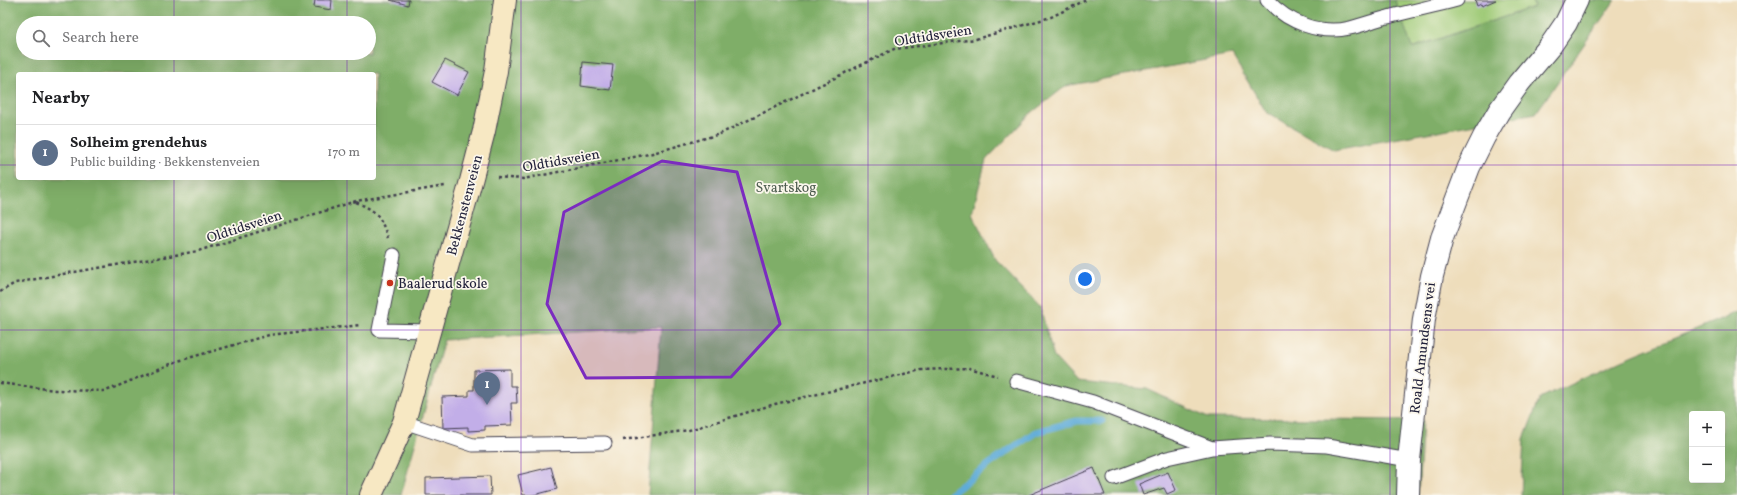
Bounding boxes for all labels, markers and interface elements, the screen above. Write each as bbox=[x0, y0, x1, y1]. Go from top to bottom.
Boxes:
search box bbox=[16, 16, 376, 60]
street label: Oldtidsveien bbox=[893, 21, 973, 52]
icon: search bbox=[30, 27, 52, 49]
text: Search here bbox=[62, 28, 139, 49]
text: Nearby bbox=[32, 87, 90, 110]
text: Solheim grendehus bbox=[70, 133, 207, 154]
text: 1 bbox=[42, 144, 48, 162]
text: 170 m bbox=[327, 144, 360, 162]
street label: Oldtidsveien bbox=[521, 145, 601, 178]
street label: Bekkenstenveien bbox=[443, 153, 488, 258]
text: Public building · Bekkenstenveien bbox=[70, 154, 260, 172]
park label: Svartskog bbox=[756, 179, 816, 198]
street label: Oldtidsveien bbox=[204, 206, 285, 249]
your location bbox=[1075, 269, 1095, 289]
place label: Baalerud skole bbox=[398, 275, 488, 294]
marker: Baalerud skole bbox=[385, 278, 395, 288]
street label: Roald Amundsens vei bbox=[1406, 281, 1441, 415]
pin: 1 bbox=[474, 372, 500, 405]
map controls bbox=[1689, 411, 1725, 483]
button: + bbox=[1689, 411, 1725, 447]
button: − bbox=[1689, 447, 1725, 483]

